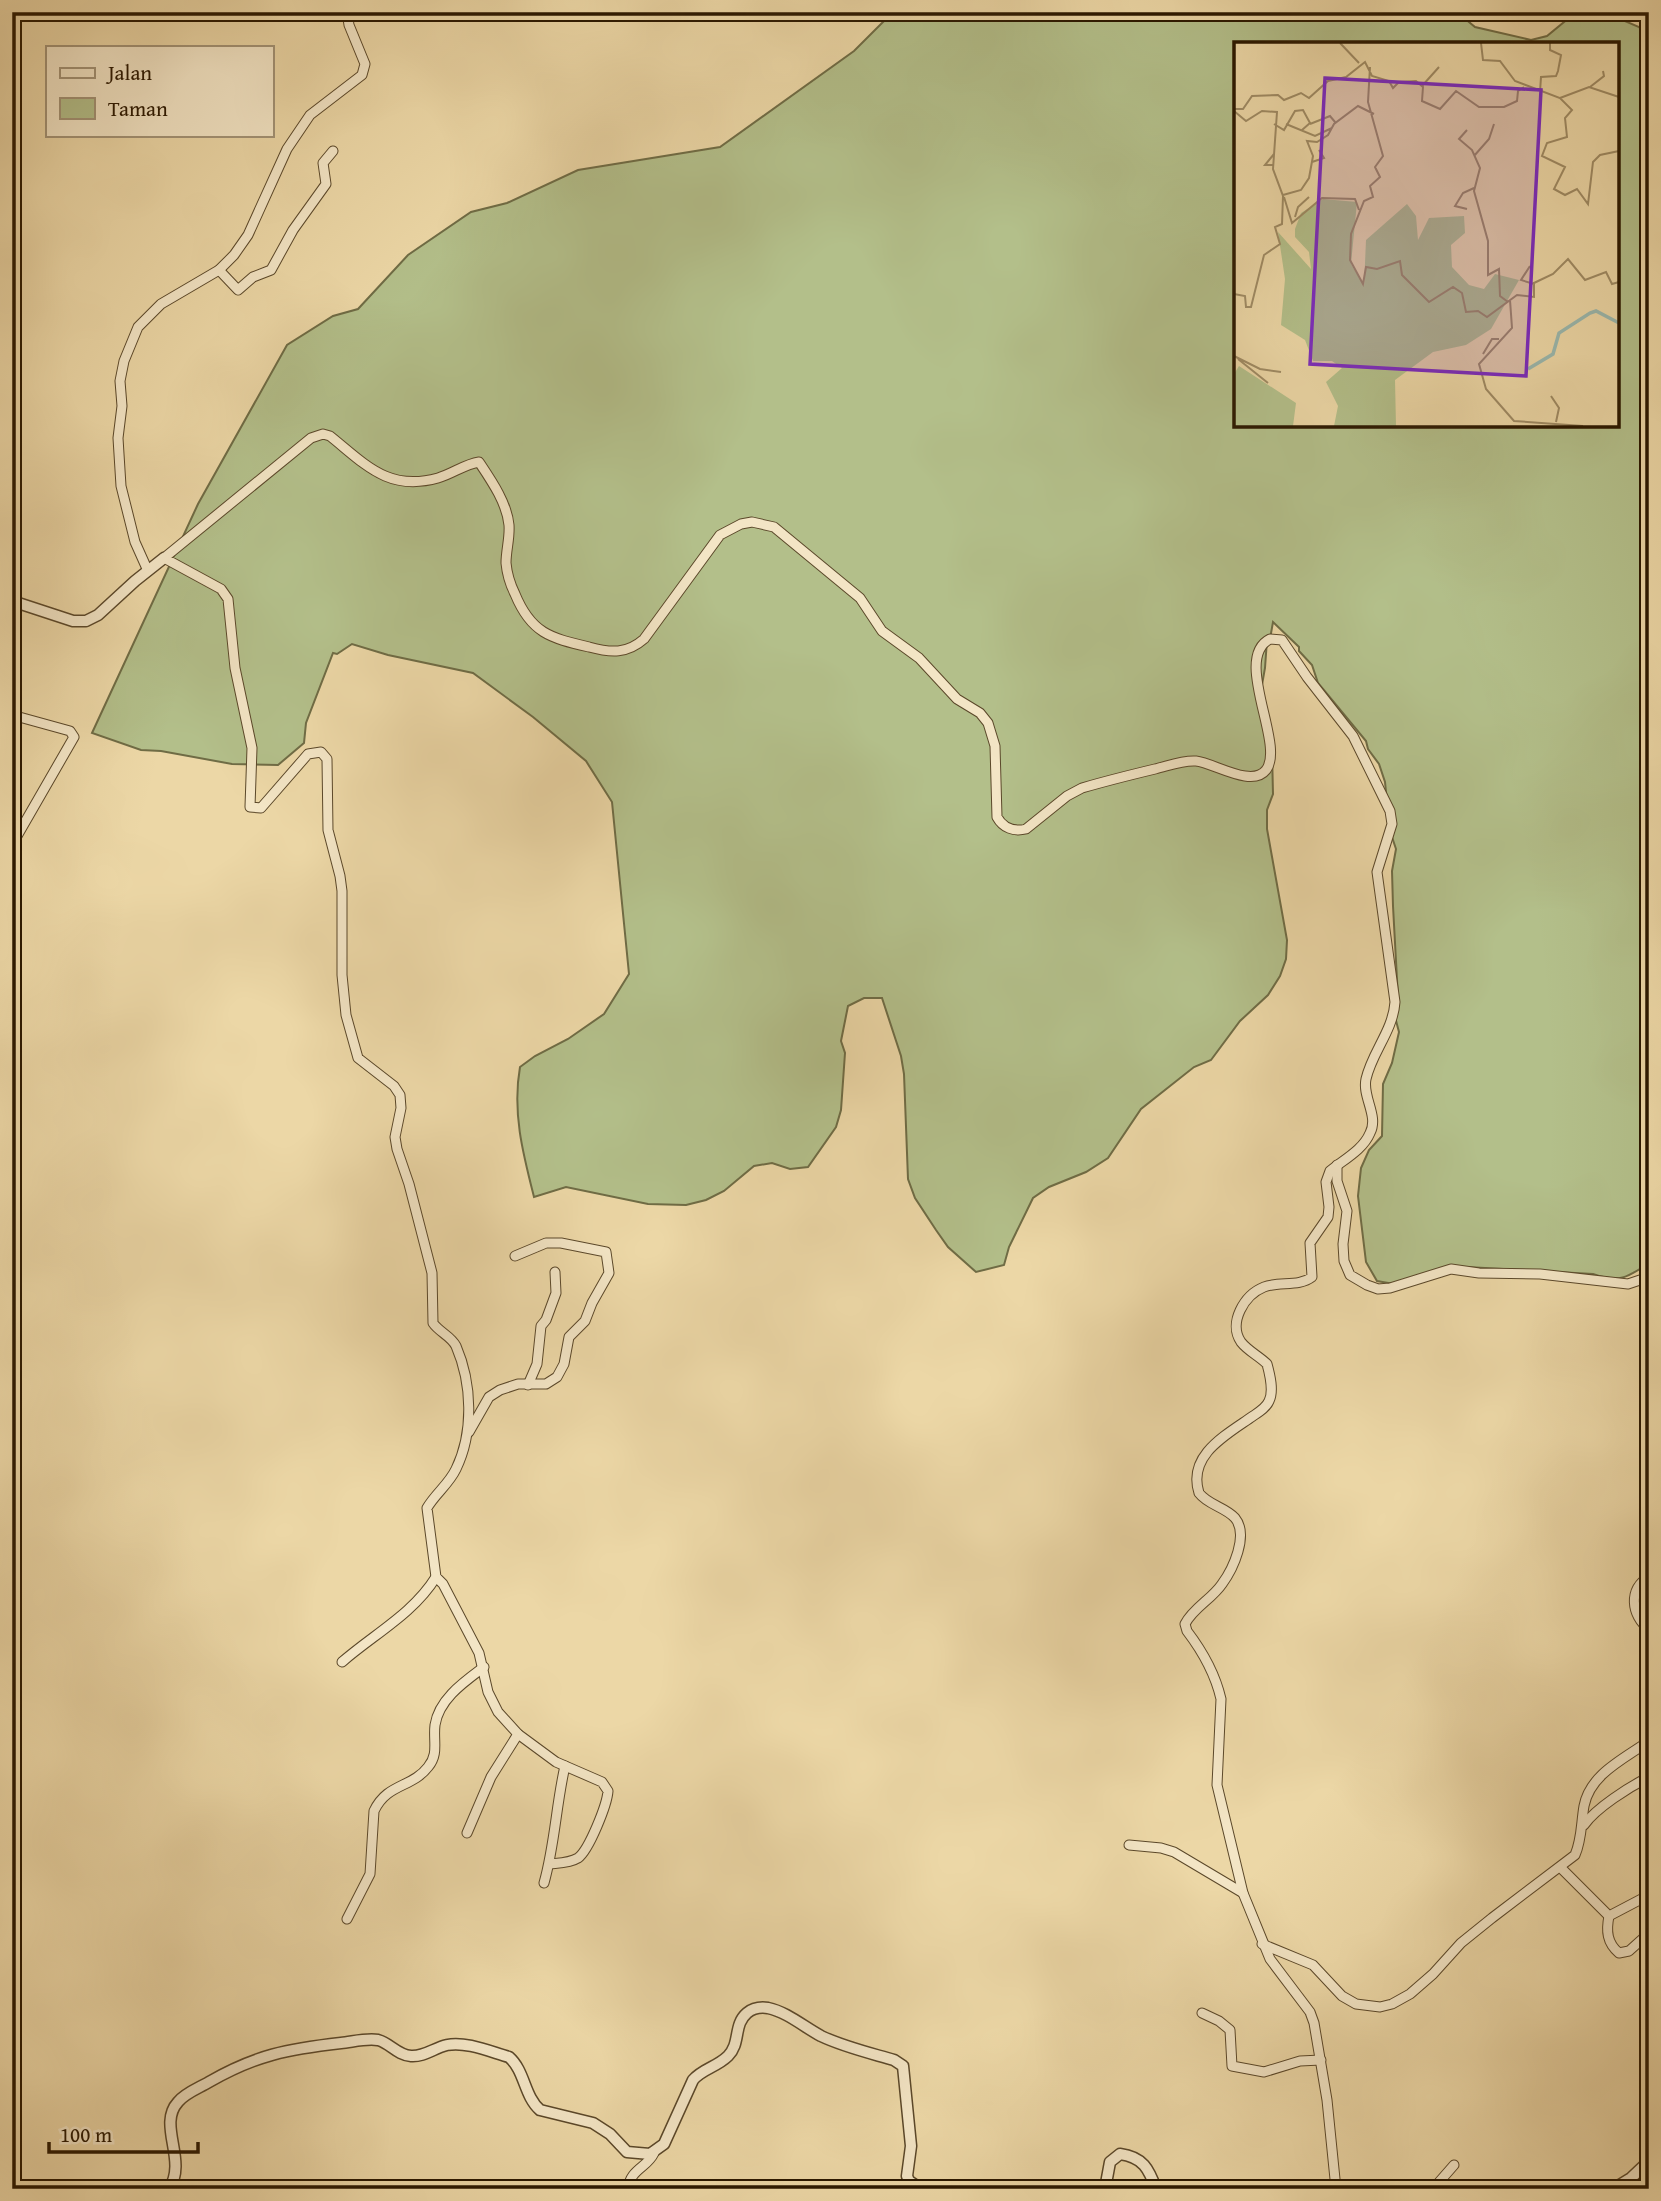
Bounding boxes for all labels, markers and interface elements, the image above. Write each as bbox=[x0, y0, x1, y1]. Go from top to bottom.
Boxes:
inset map bbox=[1234, 42, 1619, 427]
legend bbox=[46, 46, 273, 136]
text: Jalan bbox=[105, 57, 152, 88]
text: Taman bbox=[108, 93, 168, 124]
scale bar bbox=[49, 2110, 198, 2154]
text: 100 m bbox=[60, 2119, 112, 2150]

